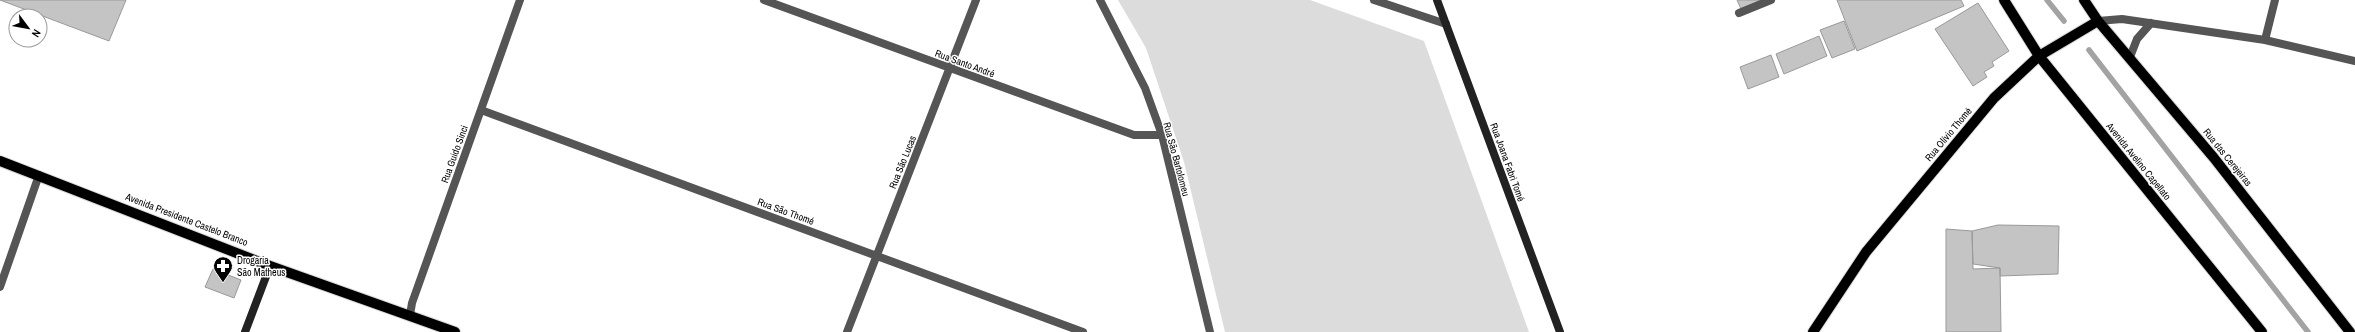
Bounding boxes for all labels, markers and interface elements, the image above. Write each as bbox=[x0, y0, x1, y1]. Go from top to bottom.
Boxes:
north arrow bbox=[8, 8, 48, 48]
text: N bbox=[29, 27, 44, 40]
street label: Rua Santo André bbox=[933, 47, 997, 80]
street label: Rua Olívio Thomé bbox=[1922, 104, 1975, 164]
street label: Avenida Avelino Capellato bbox=[2103, 119, 2174, 203]
street label: Rua São Bartolomeu bbox=[1160, 121, 1193, 198]
street label: Rua Joana Fabri Tomé bbox=[1487, 121, 1528, 204]
street label: Rua Guido Sinci bbox=[438, 123, 471, 185]
street label: Rua das Cerejeiras bbox=[2200, 126, 2255, 189]
street label: Rua São Lucas bbox=[886, 134, 919, 191]
street label: Avenida Presidente Castelo Branco bbox=[123, 190, 250, 249]
street label: Rua São Thomé bbox=[756, 195, 816, 228]
place label: Drogaria São Matheus bbox=[237, 254, 285, 279]
pharmacy icon: Drogaria São Matheus bbox=[212, 255, 234, 283]

